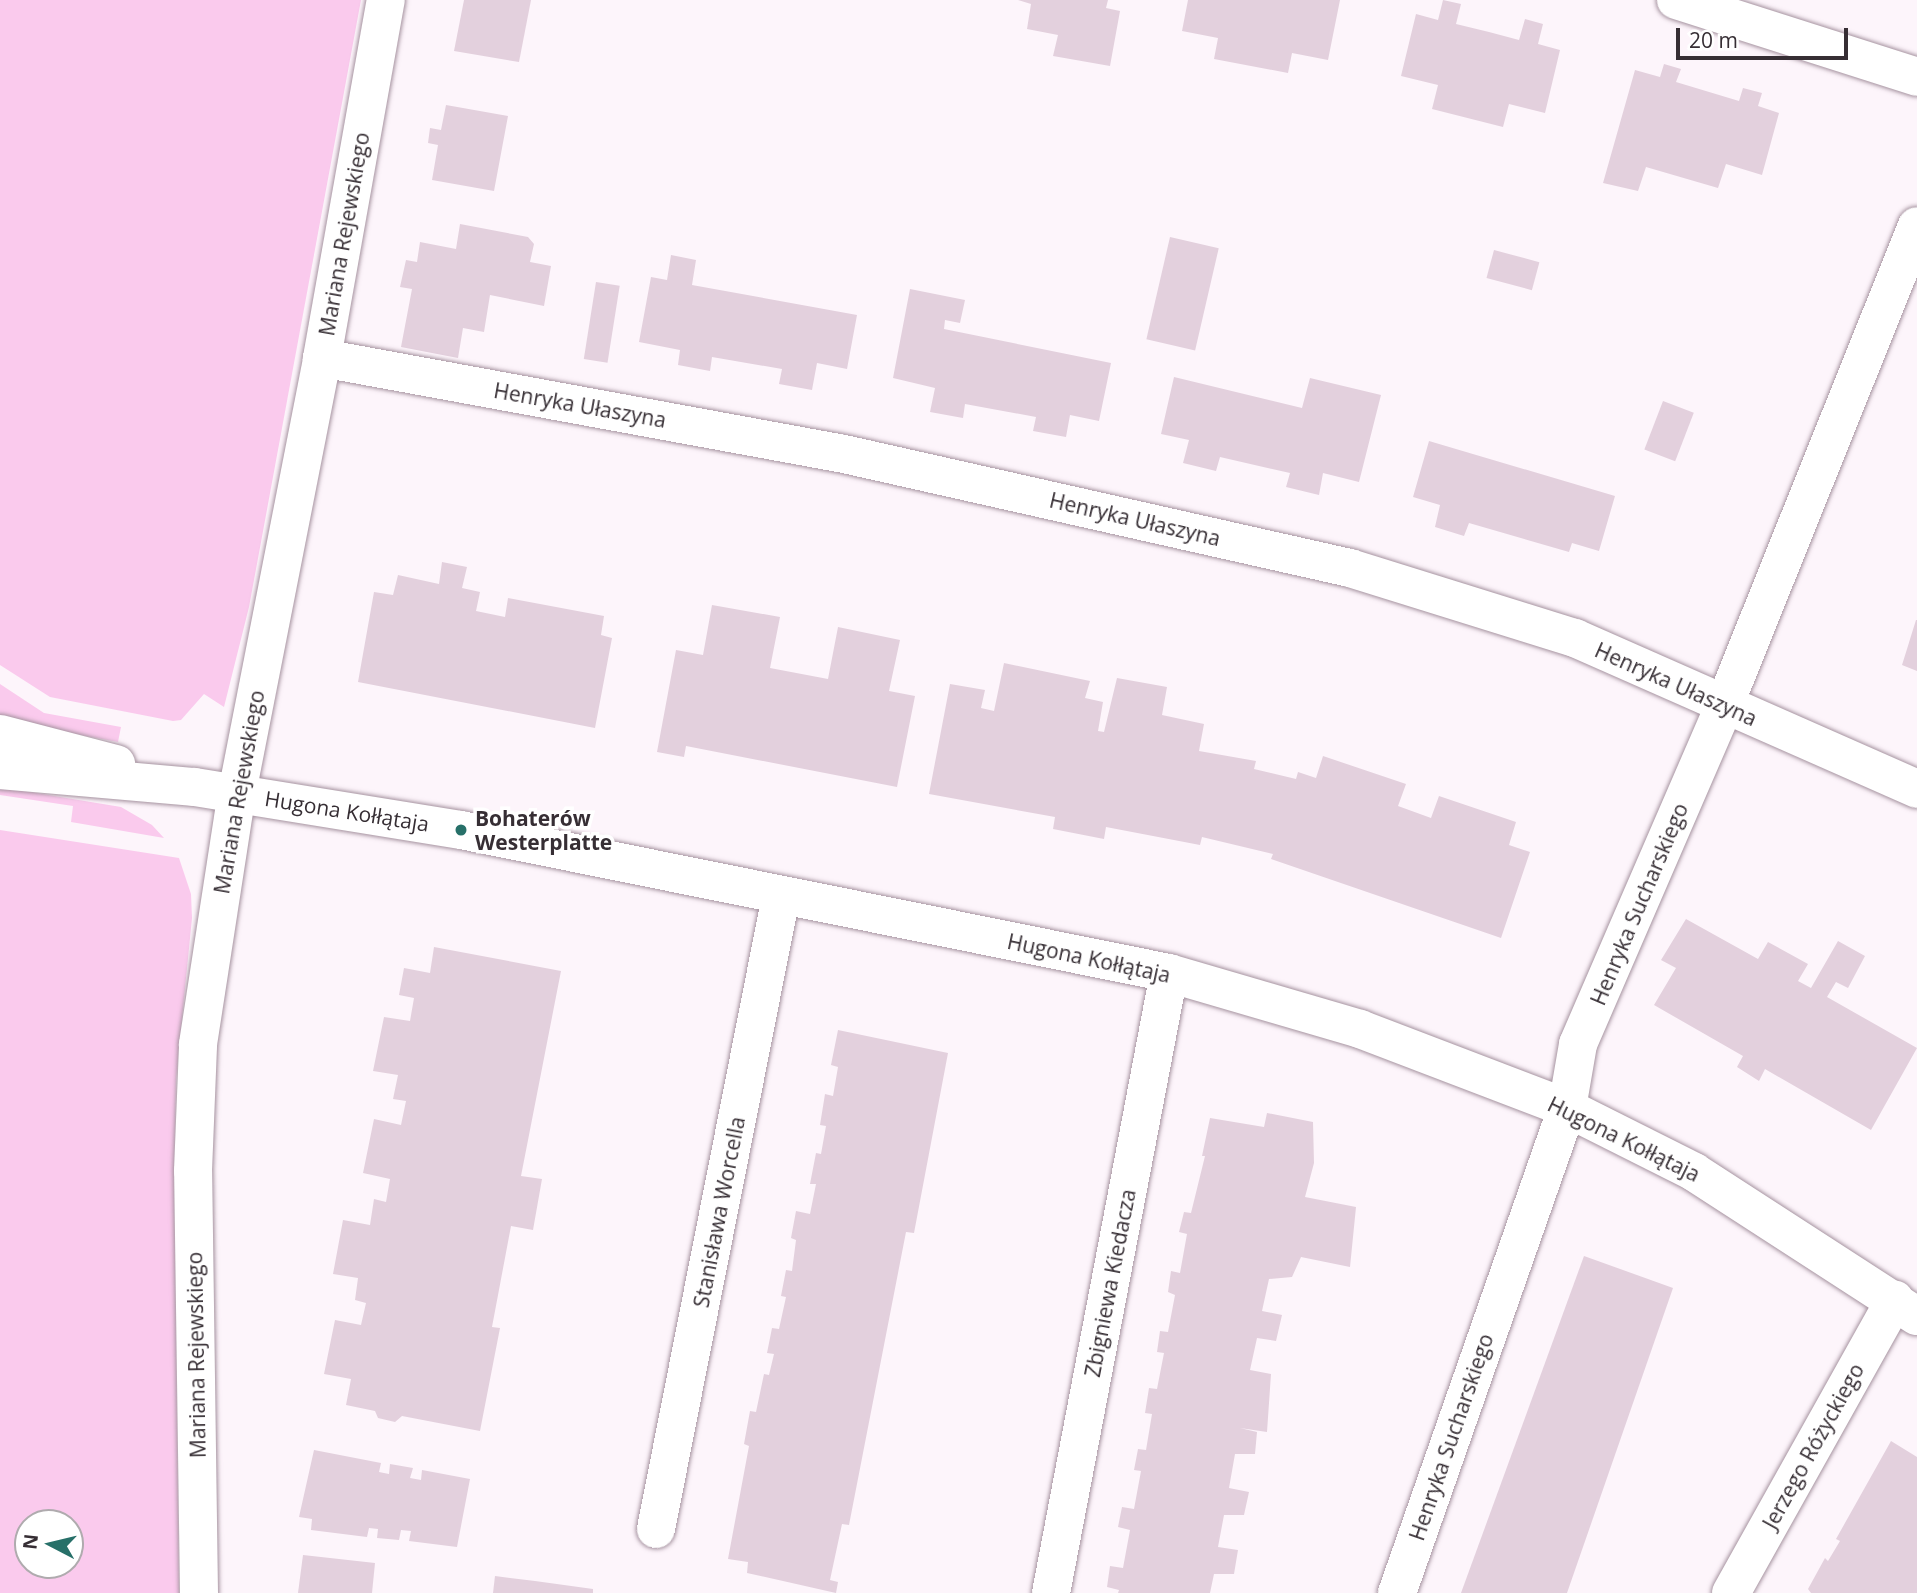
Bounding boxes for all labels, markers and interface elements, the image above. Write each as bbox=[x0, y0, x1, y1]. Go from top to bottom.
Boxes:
scale bar bbox=[1679, 14, 1850, 58]
text: 20 m bbox=[1689, 26, 1738, 54]
street label: Mariana Rejewskiego bbox=[314, 130, 374, 338]
street label: Henryka Ułaszyna bbox=[492, 377, 668, 433]
street label: Henryka Ułaszyna bbox=[1047, 487, 1223, 551]
street label: Henryka Ułaszyna bbox=[1591, 637, 1761, 731]
street label: Mariana Rejewskiego bbox=[209, 688, 269, 896]
street label: Hugona Kołłątaja bbox=[263, 786, 431, 836]
street label: Henryka Sucharskiego bbox=[1585, 799, 1693, 1009]
place label: Bohaterów Westerplatte bbox=[475, 805, 612, 855]
marker: Bohaterów Westerplatte bbox=[453, 822, 469, 838]
street label: Hugona Kołłątaja bbox=[1005, 928, 1173, 988]
street label: Hugona Kołłątaja bbox=[1544, 1091, 1704, 1187]
street label: Stanisława Worcella bbox=[688, 1114, 750, 1310]
street label: Zbigniewa Kiedacza bbox=[1079, 1187, 1141, 1379]
street label: Mariana Rejewskiego bbox=[182, 1252, 210, 1458]
street label: Henryka Sucharskiego bbox=[1404, 1330, 1498, 1544]
street label: Jerzego Różyckiego bbox=[1757, 1359, 1869, 1533]
north arrow bbox=[14, 1509, 84, 1579]
text: N bbox=[16, 1532, 44, 1551]

